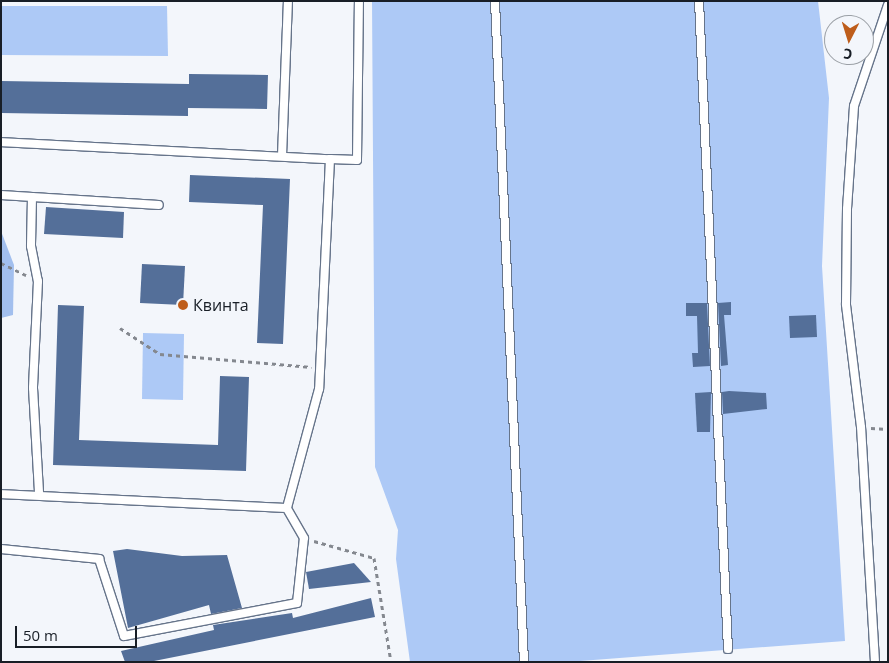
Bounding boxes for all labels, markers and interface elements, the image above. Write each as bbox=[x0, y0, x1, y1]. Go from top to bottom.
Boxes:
north arrow bbox=[824, 15, 874, 65]
text: С bbox=[842, 45, 853, 64]
place label: Квинта bbox=[193, 295, 249, 315]
marker: Квинта bbox=[177, 299, 189, 311]
scale bar bbox=[18, 616, 140, 648]
text: 50 m bbox=[23, 625, 58, 645]

